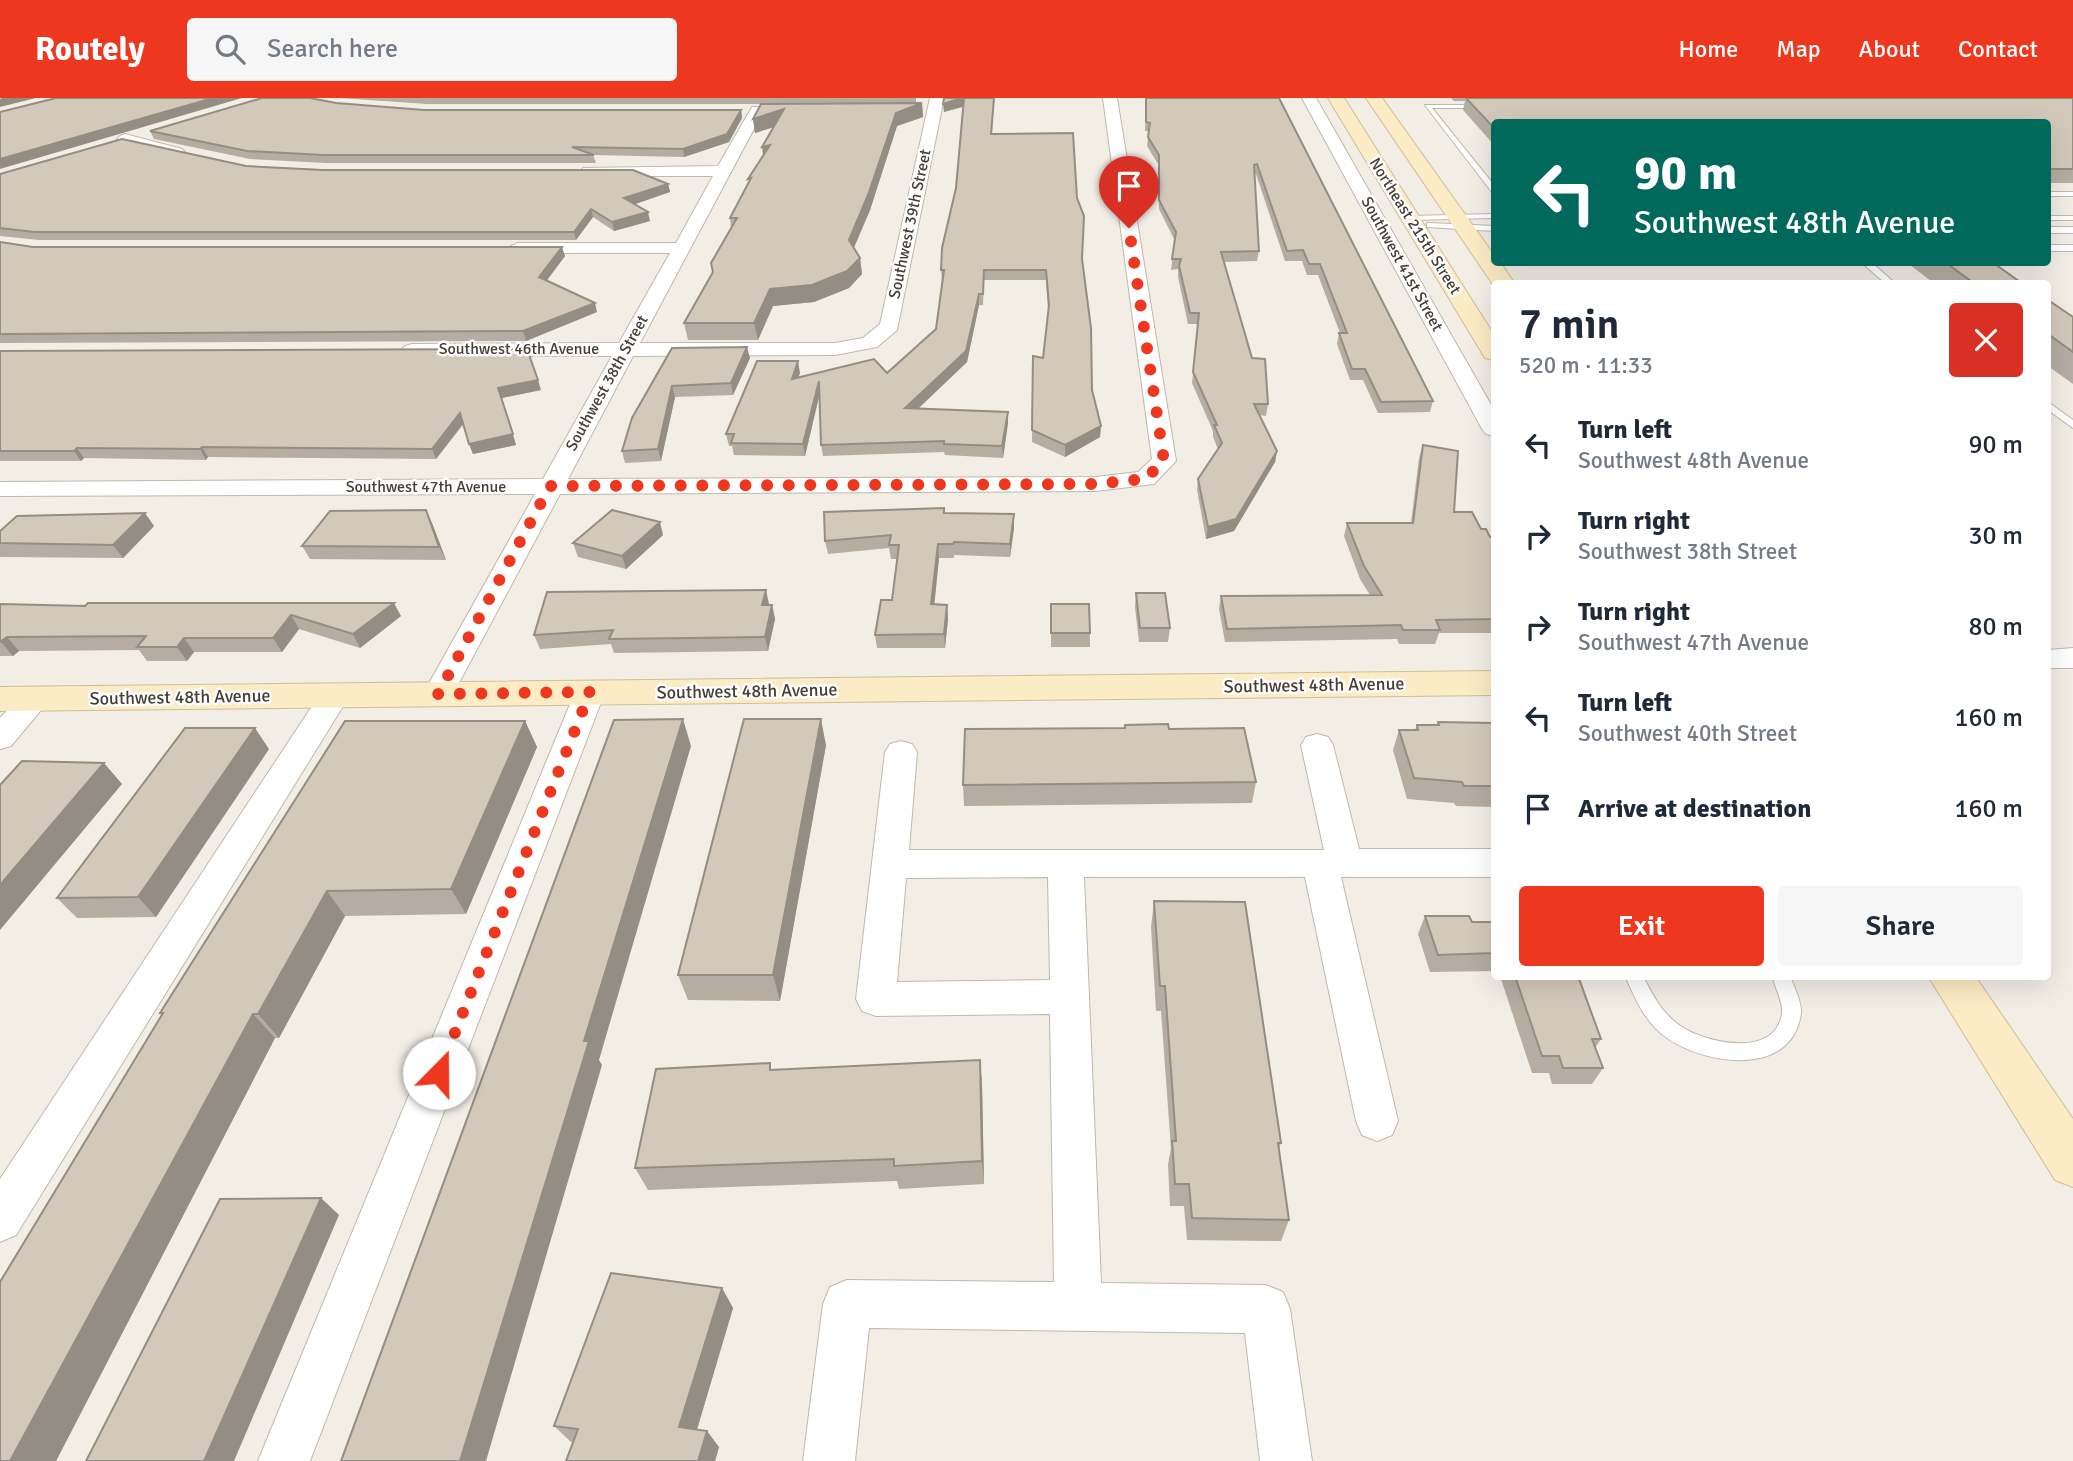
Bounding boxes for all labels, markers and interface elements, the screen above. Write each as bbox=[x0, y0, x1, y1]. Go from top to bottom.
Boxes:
search box bbox=[187, 18, 677, 81]
text: Routely bbox=[35, 29, 145, 70]
icon: search bbox=[211, 30, 249, 68]
text: Search here bbox=[267, 33, 398, 65]
text: Home bbox=[1678, 34, 1738, 64]
text: Map bbox=[1776, 34, 1821, 64]
text: About bbox=[1859, 34, 1920, 64]
text: Contact bbox=[1958, 34, 2038, 64]
text: 90 m bbox=[1634, 143, 1737, 203]
street label: Southwest 39th Street bbox=[884, 147, 936, 301]
icon: left bbox=[1519, 147, 1610, 238]
street label: Northeast 215th Street bbox=[1365, 154, 1465, 298]
pin bbox=[1099, 156, 1159, 228]
icon: arrive bbox=[1110, 167, 1148, 205]
street label: Southwest 41st Street bbox=[1357, 193, 1447, 335]
text: Southwest 48th Avenue bbox=[1634, 203, 1955, 242]
text: 7 min bbox=[1519, 299, 1620, 350]
button: close bbox=[1949, 303, 2023, 377]
street label: Southwest 38th Street bbox=[561, 311, 653, 454]
street label: Southwest 46th Avenue bbox=[439, 339, 599, 359]
text: 520 m · 11:33 bbox=[1519, 351, 1653, 380]
text: Turn left bbox=[1578, 414, 1672, 446]
icon: left bbox=[1519, 426, 1557, 464]
text: 90 m bbox=[1968, 429, 2023, 461]
text: Southwest 48th Avenue bbox=[1578, 446, 1809, 475]
street label: Southwest 47th Avenue bbox=[346, 477, 506, 497]
text: Turn right bbox=[1578, 505, 1690, 537]
icon: right bbox=[1519, 517, 1557, 555]
text: 30 m bbox=[1968, 520, 2023, 552]
text: Southwest 38th Street bbox=[1578, 537, 1797, 566]
text: Turn right bbox=[1578, 596, 1690, 628]
icon: right bbox=[1519, 608, 1557, 646]
text: 80 m bbox=[1968, 611, 2023, 643]
text: Southwest 47th Avenue bbox=[1578, 628, 1809, 657]
street label: Southwest 48th Avenue bbox=[1223, 672, 1405, 698]
street label: Southwest 48th Avenue bbox=[656, 678, 838, 704]
street label: Southwest 48th Avenue bbox=[89, 684, 271, 710]
text: Turn left bbox=[1578, 687, 1672, 719]
icon: left bbox=[1519, 699, 1557, 737]
text: 160 m bbox=[1954, 702, 2023, 734]
text: Southwest 40th Street bbox=[1578, 719, 1797, 748]
icon: arrive bbox=[1519, 790, 1557, 828]
text: Arrive at destination bbox=[1578, 793, 1811, 825]
text: 160 m bbox=[1954, 793, 2023, 825]
button: Exit bbox=[1519, 886, 1764, 966]
button: Share bbox=[1778, 886, 2023, 966]
position arrow bbox=[402, 1036, 476, 1110]

